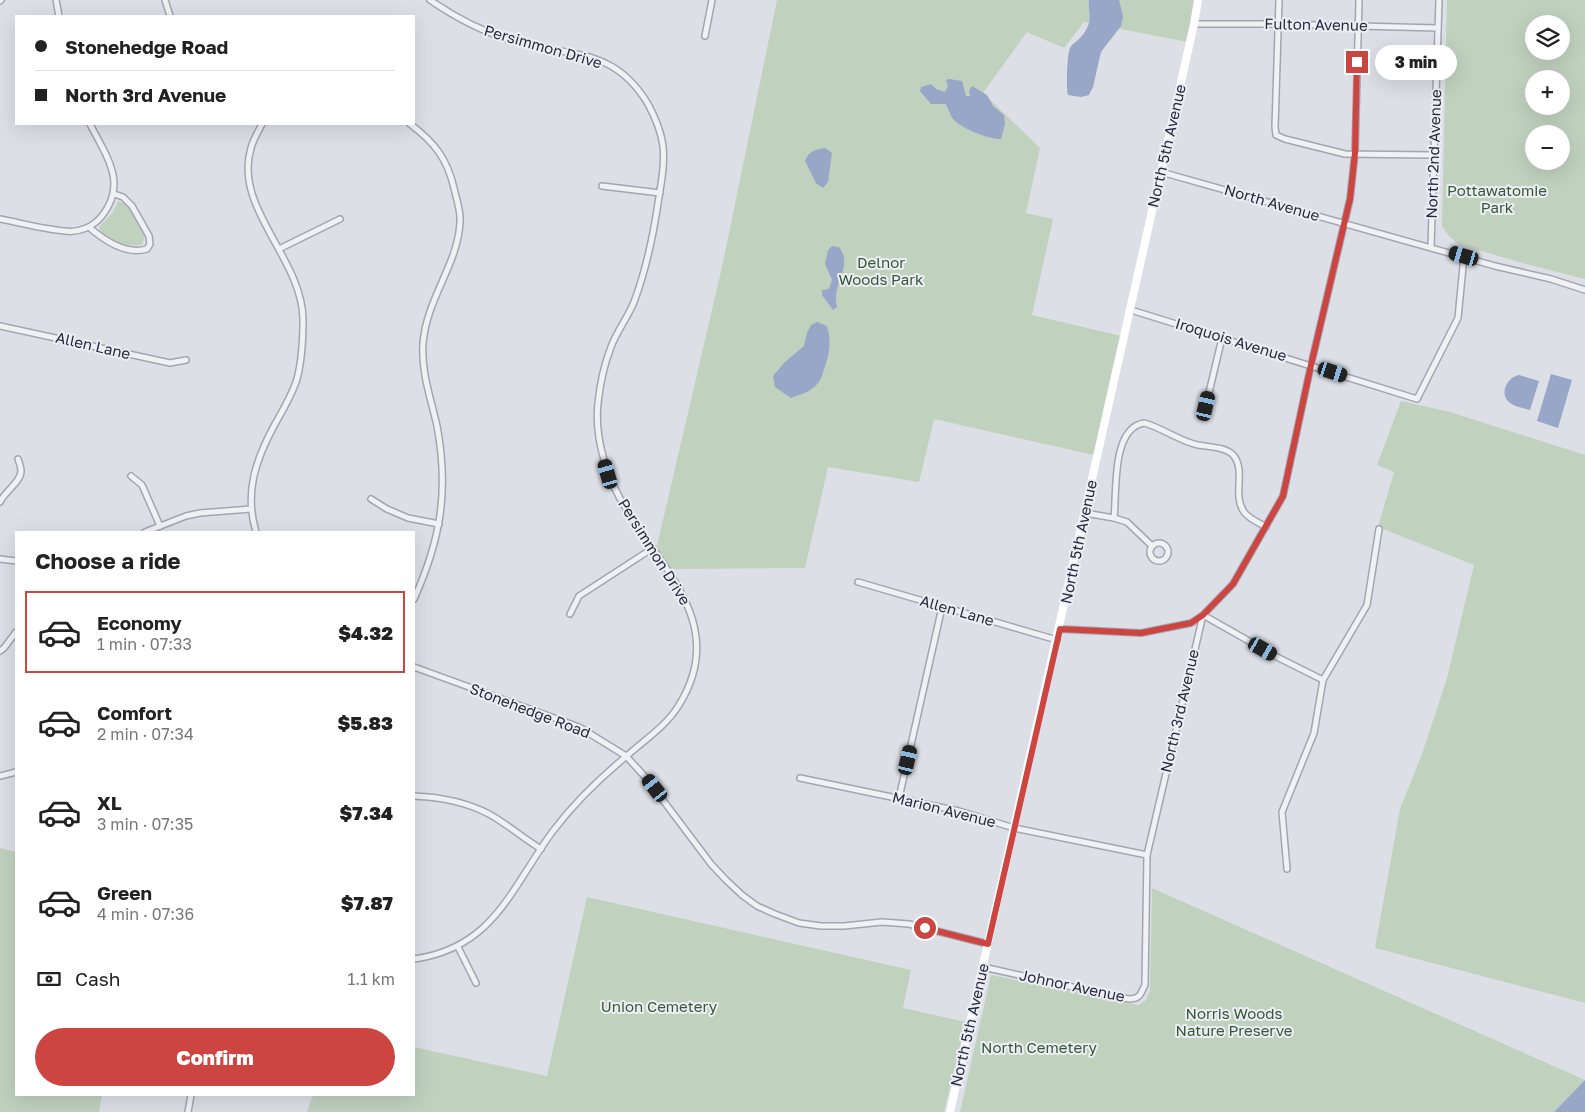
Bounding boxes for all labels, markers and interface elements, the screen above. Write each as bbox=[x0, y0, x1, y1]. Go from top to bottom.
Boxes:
street label: Fulton Avenue bbox=[1264, 14, 1368, 34]
map controls bbox=[1525, 15, 1570, 170]
button: layers bbox=[1525, 15, 1570, 60]
street label: Persimmon Drive bbox=[482, 21, 605, 72]
text: Stonehedge Road bbox=[65, 35, 228, 58]
callout: 3 min bbox=[1374, 44, 1457, 80]
route end bbox=[1346, 51, 1368, 73]
text: 3 min bbox=[1395, 52, 1437, 72]
button: + bbox=[1525, 70, 1570, 115]
street label: North 5th Avenue bbox=[1143, 82, 1189, 209]
text: North 3rd Avenue bbox=[65, 83, 226, 106]
street label: North 2nd Avenue bbox=[1422, 89, 1444, 219]
button: − bbox=[1525, 125, 1570, 170]
street label: North Avenue bbox=[1222, 180, 1322, 224]
park label: Pottawatomie Park bbox=[1447, 181, 1547, 216]
car bbox=[1447, 245, 1480, 267]
park label: Delnor Woods Park bbox=[838, 253, 924, 288]
street label: Iroquois Avenue bbox=[1173, 314, 1289, 365]
street label: Allen Lane bbox=[54, 328, 133, 362]
car bbox=[1316, 360, 1349, 384]
car bbox=[1195, 390, 1216, 422]
car bbox=[596, 458, 619, 490]
street label: North 5th Avenue bbox=[1056, 478, 1100, 605]
street label: Persimmon Drive bbox=[615, 495, 695, 608]
text: Choose a ride bbox=[35, 547, 181, 574]
street label: Allen Lane bbox=[918, 591, 997, 629]
icon: car bbox=[37, 610, 82, 655]
text: Economy bbox=[97, 611, 182, 634]
text: $4.32 bbox=[338, 621, 393, 644]
text: 1 min · 07:33 bbox=[97, 634, 192, 654]
car bbox=[1246, 635, 1279, 663]
street label: North 3rd Avenue bbox=[1156, 647, 1202, 774]
street label: Stonehedge Road bbox=[467, 679, 593, 741]
icon: car bbox=[37, 700, 82, 745]
text: Comfort bbox=[97, 701, 172, 724]
text: $5.83 bbox=[338, 711, 393, 734]
text: 2 min · 07:34 bbox=[97, 724, 194, 744]
car bbox=[897, 744, 918, 776]
car bbox=[639, 772, 670, 804]
street label: Marion Avenue bbox=[891, 787, 998, 831]
icon: car bbox=[37, 790, 82, 835]
text: XL bbox=[97, 791, 122, 814]
text: $7.34 bbox=[340, 801, 393, 824]
text: 3 min · 07:35 bbox=[97, 814, 193, 834]
icon: car bbox=[37, 880, 82, 925]
text: Green bbox=[97, 881, 152, 904]
text: $7.87 bbox=[341, 891, 393, 914]
text: 4 min · 07:36 bbox=[97, 904, 194, 924]
route start bbox=[914, 917, 936, 939]
street label: North 5th Avenue bbox=[946, 961, 992, 1088]
icon: cash bbox=[35, 965, 63, 993]
street label: Johnor Avenue bbox=[1018, 965, 1127, 1005]
text: Cash bbox=[75, 967, 120, 990]
text: 1.1 km bbox=[347, 969, 395, 989]
park label: Union Cemetery bbox=[601, 997, 718, 1015]
park label: Norris Woods Nature Preserve bbox=[1176, 1004, 1293, 1039]
button: Confirm bbox=[35, 1028, 395, 1086]
park label: North Cemetery bbox=[981, 1038, 1097, 1056]

